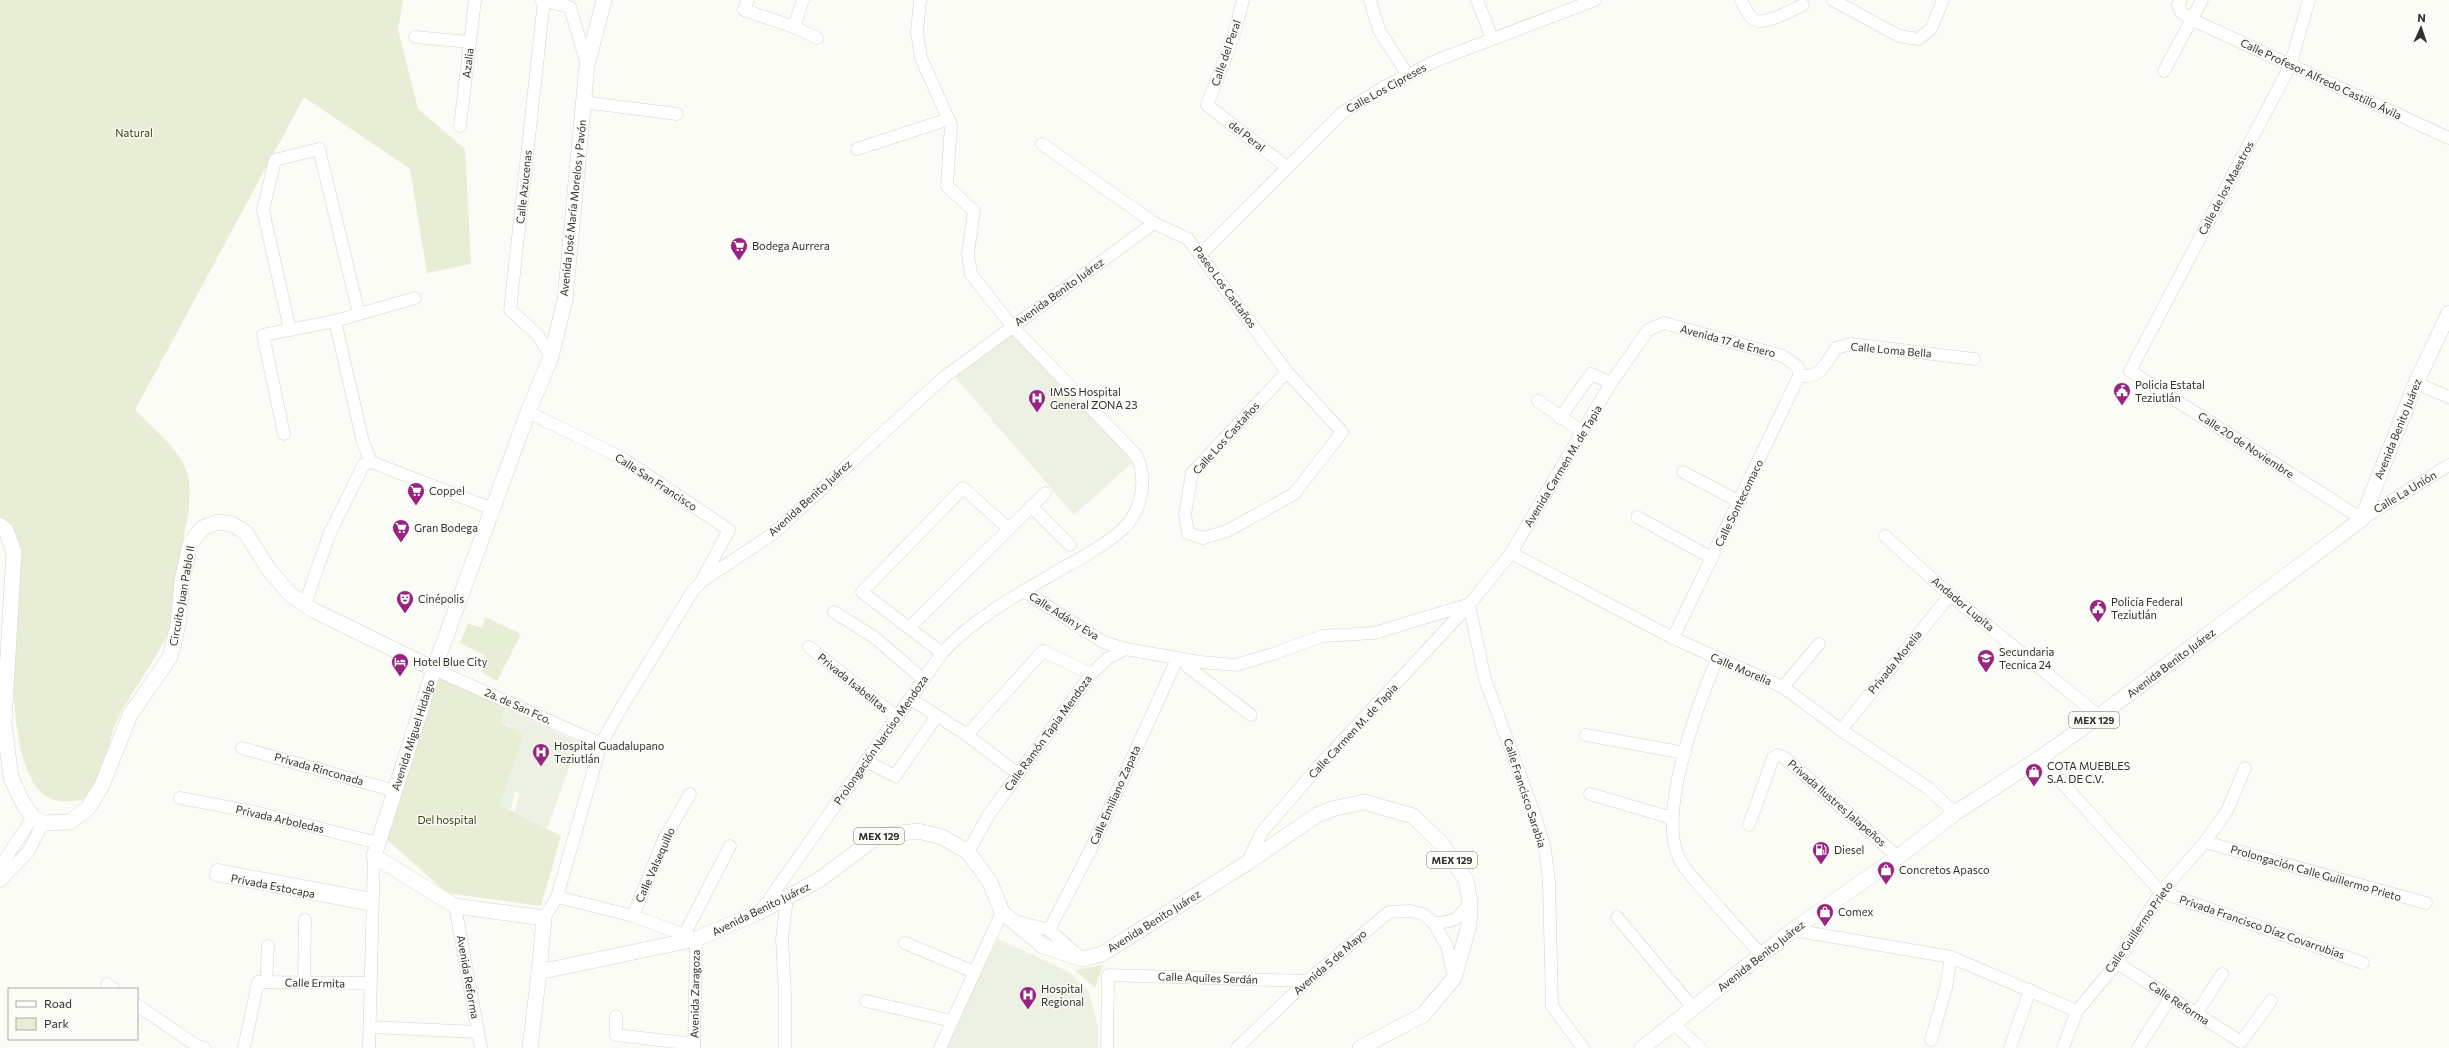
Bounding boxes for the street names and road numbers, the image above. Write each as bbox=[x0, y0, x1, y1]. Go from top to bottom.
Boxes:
street label: Calle del Peral bbox=[1208, 18, 1243, 88]
street label: Calle Profesor Alfredo Castillo Ávila bbox=[2239, 35, 2404, 122]
street label: Azalia bbox=[459, 47, 476, 79]
street label: Calle Los Cipreses bbox=[1344, 60, 1428, 115]
street label: del Peral bbox=[1227, 117, 1268, 154]
street label: Avenida José María Morelos y Pavón bbox=[557, 119, 589, 297]
street label: Calle de los Maestros bbox=[2195, 139, 2256, 237]
street label: Calle Azucenas bbox=[513, 149, 534, 225]
street label: Paseo Los Castaños bbox=[1191, 243, 1260, 330]
street label: Avenida Benito Juárez bbox=[1011, 254, 1107, 329]
street label: Avenida 17 de Enero bbox=[1679, 322, 1778, 360]
street label: Calle Loma Bella bbox=[1850, 339, 1932, 360]
street label: Avenida Benito Juárez bbox=[2371, 376, 2425, 481]
street label: Calle Los Castaños bbox=[1190, 399, 1262, 477]
street label: Avenida Carmen M. de Tapia bbox=[1521, 403, 1604, 529]
street label: Calle 20 de Noviembre bbox=[2196, 409, 2297, 480]
street label: Calle San Francisco bbox=[613, 450, 700, 513]
street label: Avenida Benito Juárez bbox=[765, 457, 855, 539]
street label: Calle Sontecomaco bbox=[1712, 457, 1766, 549]
street label: Calle La Unión bbox=[2371, 468, 2439, 515]
street label: Circuito Juan Pablo ll bbox=[166, 545, 198, 647]
street label: Andador Lupita bbox=[1929, 574, 1997, 633]
street label: Calle Adán y Eva bbox=[1027, 589, 1102, 642]
street label: Avenida Benito Juárez bbox=[2124, 625, 2219, 701]
street label: Privada Morelia bbox=[1865, 627, 1924, 696]
street label: Privada Isabelitas bbox=[816, 650, 891, 715]
street label: Calle Morelia bbox=[1709, 650, 1774, 687]
street label: Prolongación Narciso Mendoza bbox=[831, 672, 930, 807]
street label: Calle Ramón Tapia Mendoza bbox=[1001, 672, 1094, 793]
street label: Avenida Miguel Hidalgo bbox=[388, 677, 437, 792]
street label: Calle Carmen M. de Tapia bbox=[1305, 681, 1400, 781]
street label: 2a. de San Fco. bbox=[483, 685, 554, 726]
road number: MEX 129 bbox=[2069, 712, 2119, 728]
street label: Calle Francisco Sarabia bbox=[1502, 737, 1549, 849]
street label: Calle Emiliano Zapata bbox=[1087, 743, 1142, 847]
street label: Privada Rinconada bbox=[273, 750, 365, 787]
street label: Privada Ilustres Jalapeños bbox=[1785, 756, 1889, 850]
street label: Privada Arboledas bbox=[235, 802, 326, 835]
street label: Calle Valsequillo bbox=[632, 825, 677, 904]
road number: MEX 129 bbox=[854, 828, 904, 844]
street label: Prolongación Calle Guillermo Prieto bbox=[2229, 842, 2403, 903]
road number: MEX 129 bbox=[1427, 852, 1477, 868]
street label: Privada Estocapa bbox=[230, 871, 316, 900]
street label: Calle Guillermo Prieto bbox=[2102, 878, 2175, 975]
street label: Avenida Benito Juárez bbox=[710, 879, 813, 939]
street label: Avenida Benito Juárez bbox=[1105, 886, 1204, 955]
street label: Privada Francisco Díaz Covarrubias bbox=[2178, 892, 2347, 961]
street label: Avenida Benito Juárez bbox=[1714, 917, 1808, 995]
street label: Avenida 5 de Mayo bbox=[1290, 926, 1369, 997]
street label: Avenida Reforma bbox=[455, 934, 482, 1020]
street label: Avenida Zaragoza bbox=[687, 950, 702, 1038]
street label: Calle Aquiles Serdán bbox=[1158, 969, 1258, 986]
street label: Calle Ermita bbox=[285, 975, 345, 990]
street label: Calle Reforma bbox=[2146, 978, 2212, 1027]

